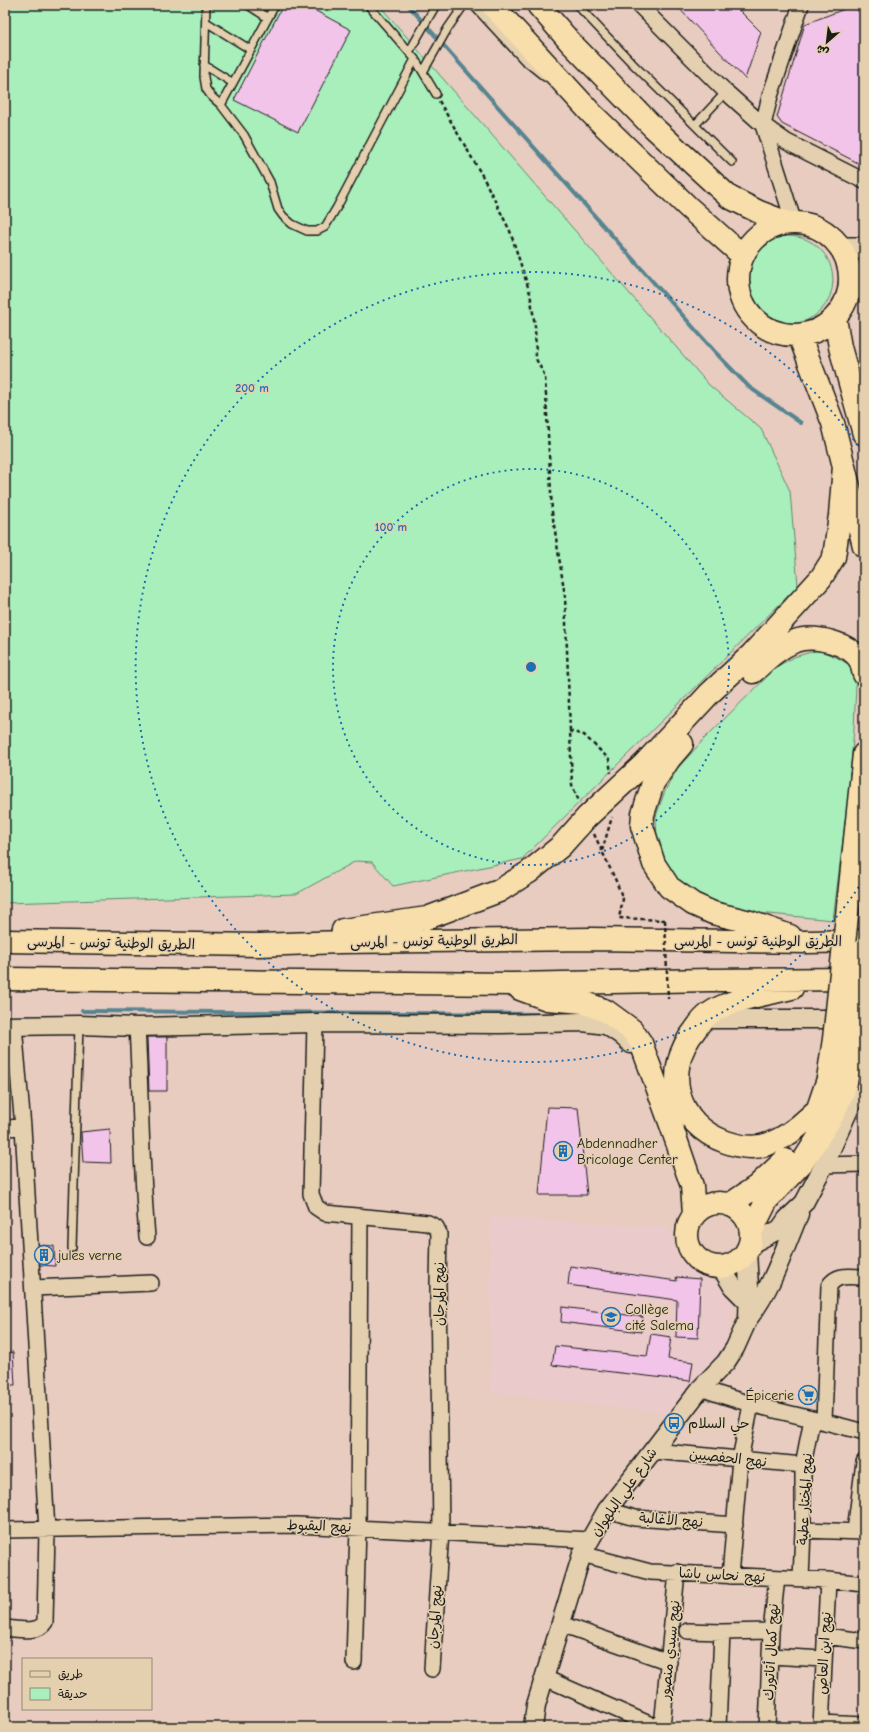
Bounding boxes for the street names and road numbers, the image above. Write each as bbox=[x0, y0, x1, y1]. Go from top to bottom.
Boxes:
street label: الطريق الوطنية تونس - المرسى bbox=[350, 931, 518, 951]
street label: الطريق الوطنية تونس - المرسى bbox=[27, 933, 195, 953]
street label: الطريق الوطنية تونس - المرسى bbox=[674, 933, 842, 950]
street label: نهج المرجان bbox=[431, 1262, 449, 1326]
street label: شارع علي البلهوان bbox=[587, 1445, 664, 1542]
street label: نهج الحفصيين bbox=[688, 1445, 768, 1472]
street label: نهج المختار عطية bbox=[794, 1453, 817, 1545]
street label: نهج الأغالبة bbox=[638, 1508, 704, 1532]
street label: نهج اليقبوط bbox=[286, 1516, 352, 1537]
street label: نهج نحاس باشا bbox=[678, 1564, 766, 1587]
street label: نهج المرجان bbox=[424, 1585, 447, 1650]
street label: نهج سيدي منصور bbox=[656, 1599, 686, 1702]
street label: نهج كمال أتاتورك bbox=[760, 1603, 783, 1701]
street label: نهج ابن العاص bbox=[813, 1611, 836, 1695]

